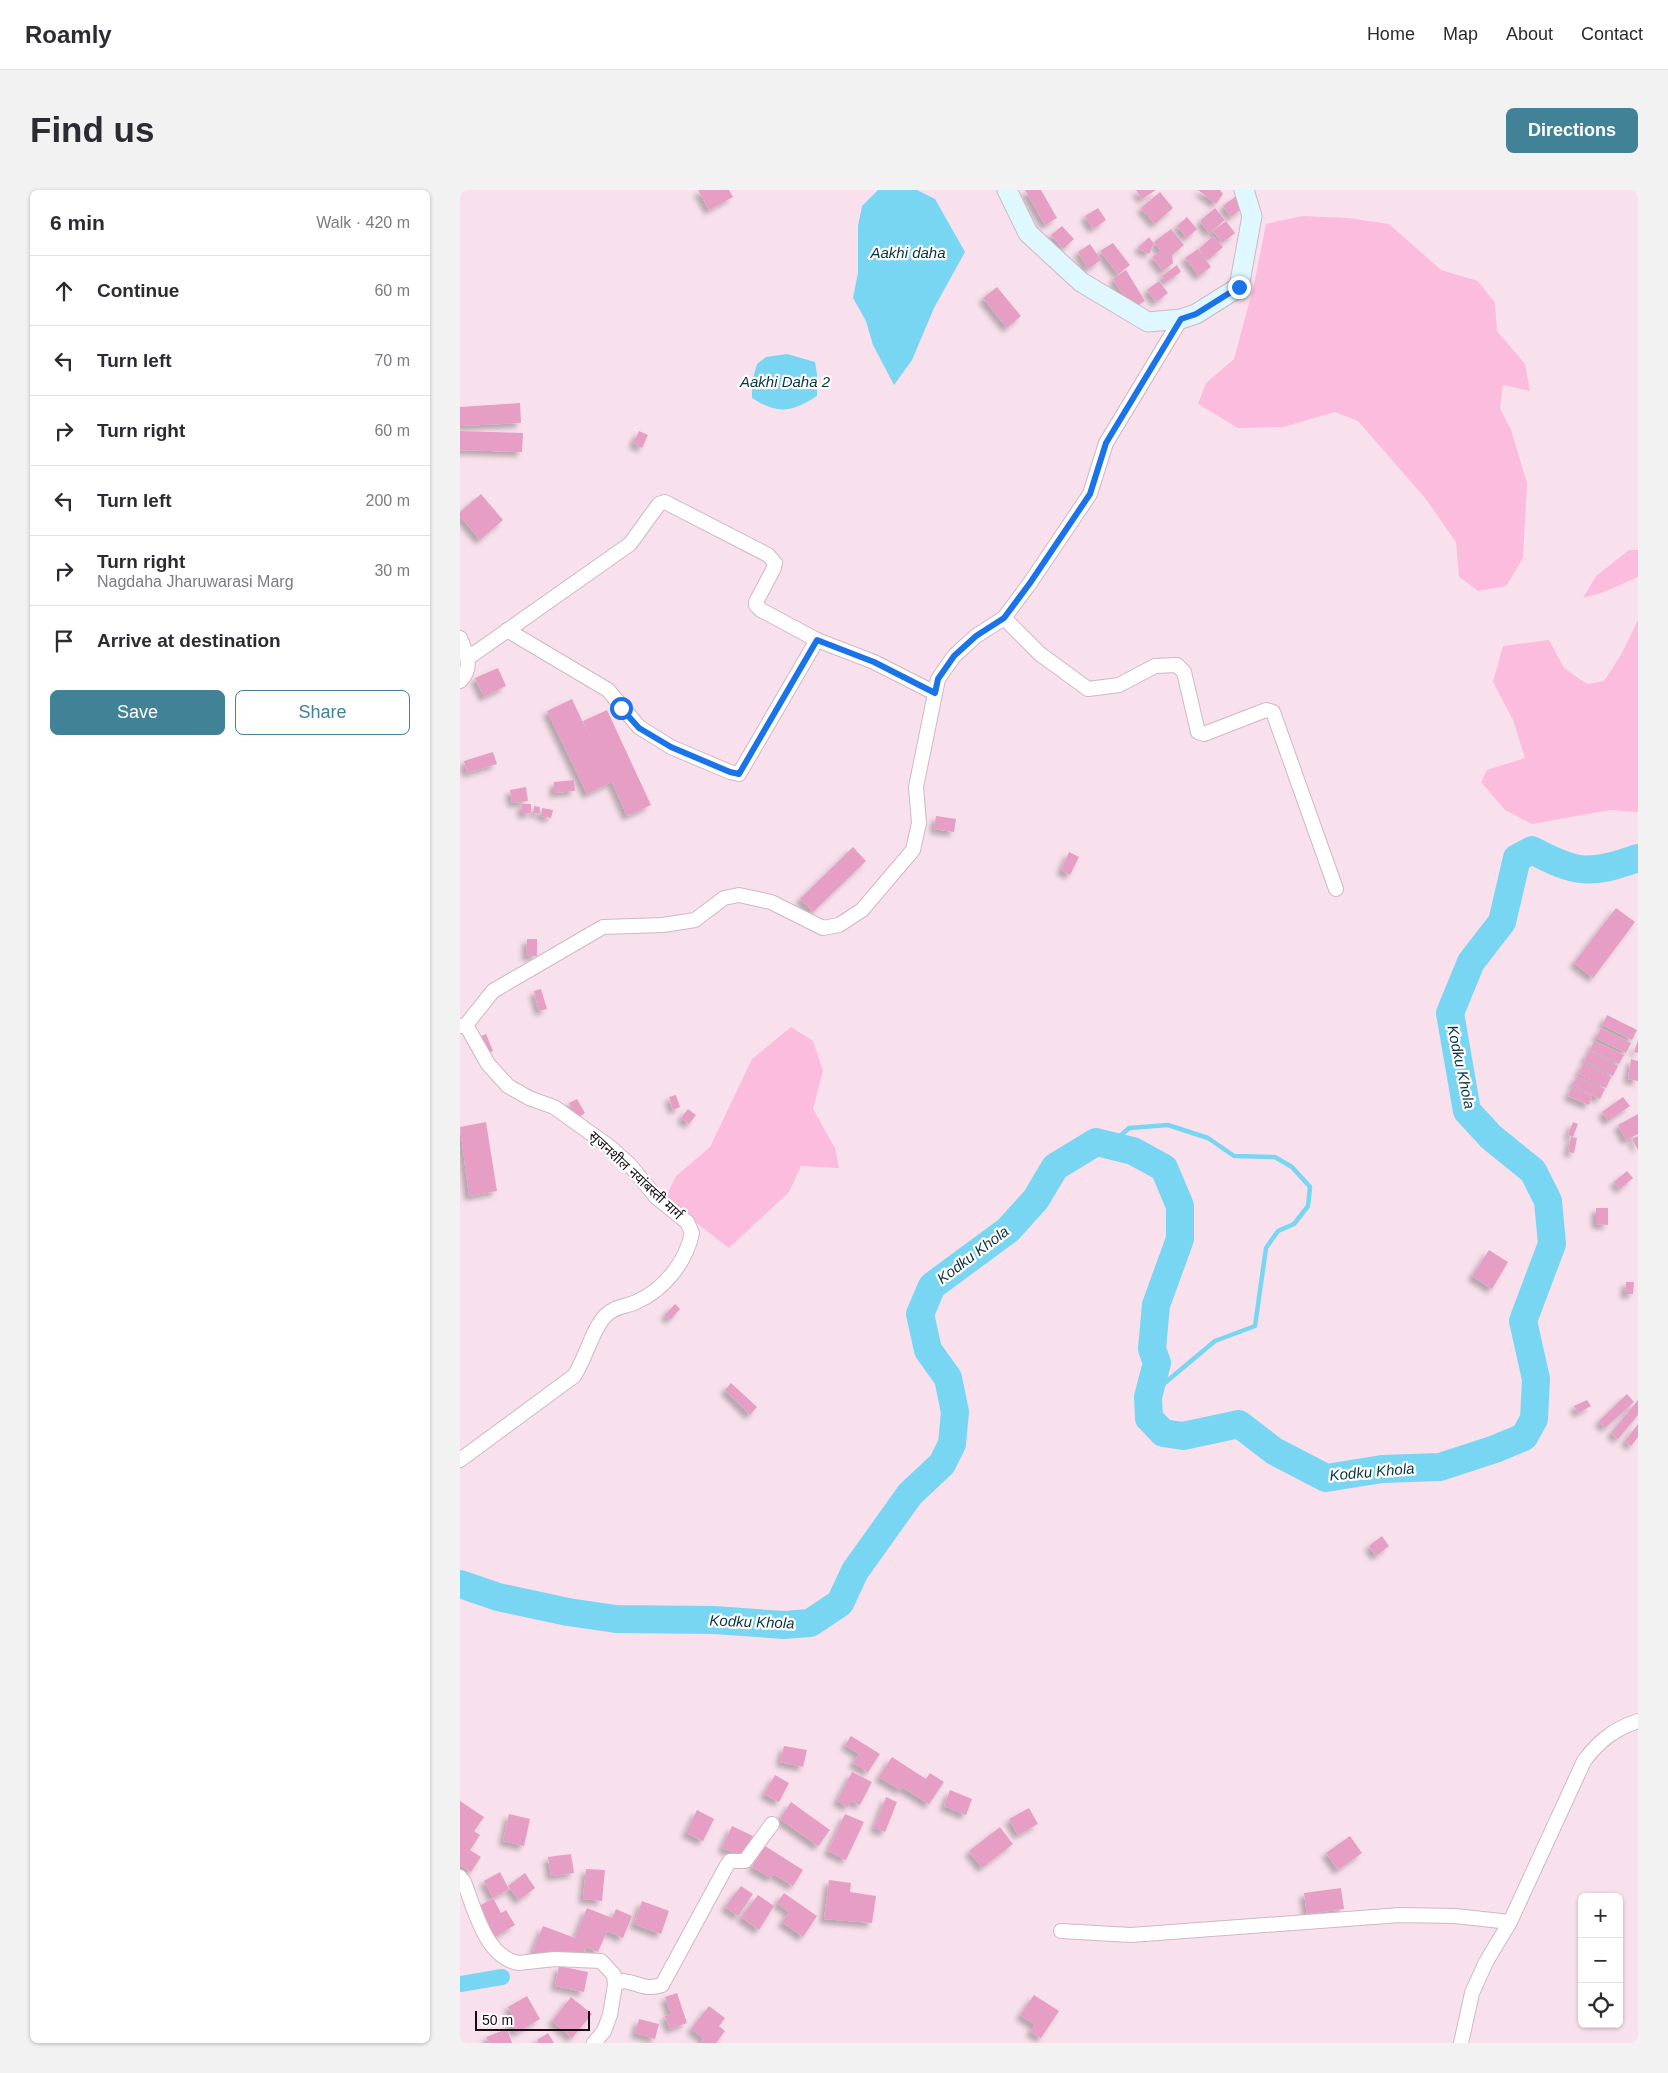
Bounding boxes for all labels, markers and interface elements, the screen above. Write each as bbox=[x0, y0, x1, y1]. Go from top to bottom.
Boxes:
text: Roamly bbox=[25, 21, 112, 48]
text: Home bbox=[1367, 24, 1415, 44]
text: Map bbox=[1443, 24, 1478, 44]
text: About bbox=[1506, 24, 1553, 44]
text: Contact bbox=[1581, 24, 1643, 44]
button: Directions bbox=[1506, 108, 1638, 153]
text: Find us bbox=[30, 110, 154, 149]
text: 6 min bbox=[50, 211, 105, 234]
text: Walk · 420 m bbox=[316, 214, 410, 231]
water label: Aakhi daha bbox=[869, 244, 946, 261]
route end bbox=[1228, 276, 1251, 299]
icon: ahead bbox=[50, 277, 78, 305]
text: Continue bbox=[97, 280, 179, 301]
text: 60 m bbox=[374, 282, 410, 299]
icon: left bbox=[50, 347, 78, 375]
text: Turn left bbox=[97, 350, 172, 371]
text: 70 m bbox=[374, 352, 410, 369]
water label: Aakhi Daha 2 bbox=[739, 373, 831, 390]
icon: right bbox=[50, 417, 78, 445]
text: Turn right bbox=[97, 420, 185, 441]
text: 60 m bbox=[374, 422, 410, 439]
icon: left bbox=[50, 487, 78, 515]
text: Turn left bbox=[97, 490, 172, 511]
text: 200 m bbox=[366, 492, 410, 509]
text: Turn right bbox=[97, 551, 185, 572]
icon: right bbox=[50, 557, 78, 585]
text: 30 m bbox=[374, 562, 410, 579]
text: Nagdaha Jharuwarasi Marg bbox=[97, 573, 294, 590]
icon: arrive bbox=[50, 627, 78, 655]
text: Arrive at destination bbox=[97, 630, 281, 651]
button: Save bbox=[50, 690, 225, 735]
button: Share bbox=[235, 690, 410, 735]
route start bbox=[610, 697, 633, 720]
water label: Kodku Khola bbox=[1444, 1024, 1479, 1110]
street label: सृजनशील नयांबस्ती मार्ग bbox=[584, 1127, 687, 1225]
water label: Kodku Khola bbox=[934, 1222, 1012, 1287]
water label: Kodku Khola bbox=[1329, 1459, 1415, 1484]
water label: Kodku Khola bbox=[709, 1612, 795, 1631]
map controls bbox=[1578, 1893, 1623, 2028]
button: + bbox=[1578, 1893, 1623, 1938]
button: − bbox=[1578, 1938, 1623, 1983]
button: locate bbox=[1578, 1983, 1623, 2028]
scale bar bbox=[475, 2008, 590, 2031]
text: 50 m bbox=[482, 2012, 513, 2028]

